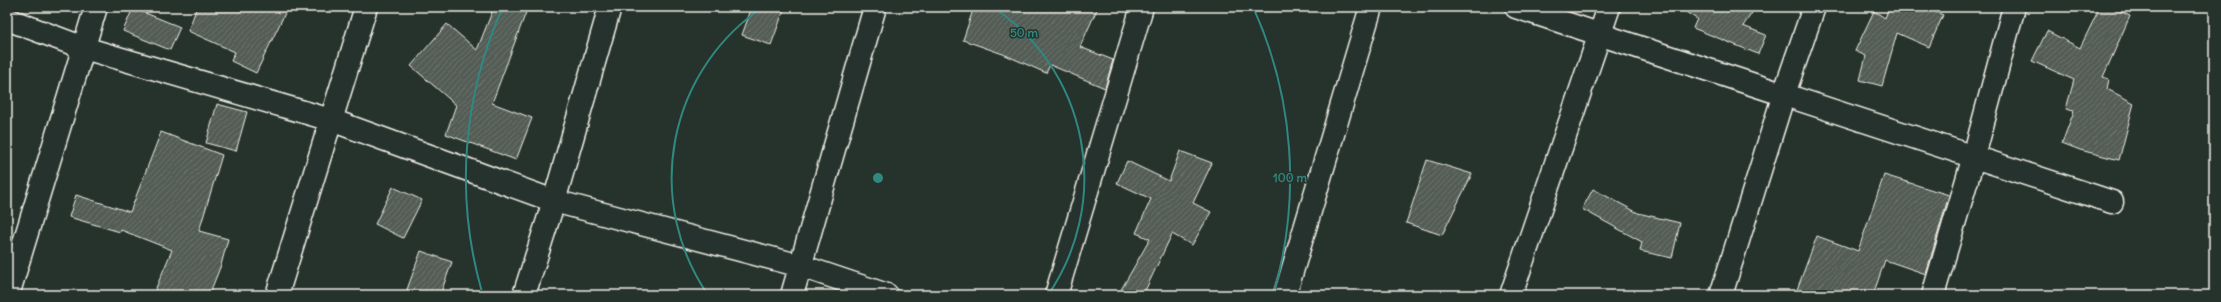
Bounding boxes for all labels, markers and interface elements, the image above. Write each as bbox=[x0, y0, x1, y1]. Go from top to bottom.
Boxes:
text: 50 m bbox=[1010, 25, 1039, 40]
text: 100 m bbox=[1273, 170, 1307, 185]
centre of rings bbox=[871, 171, 885, 185]

